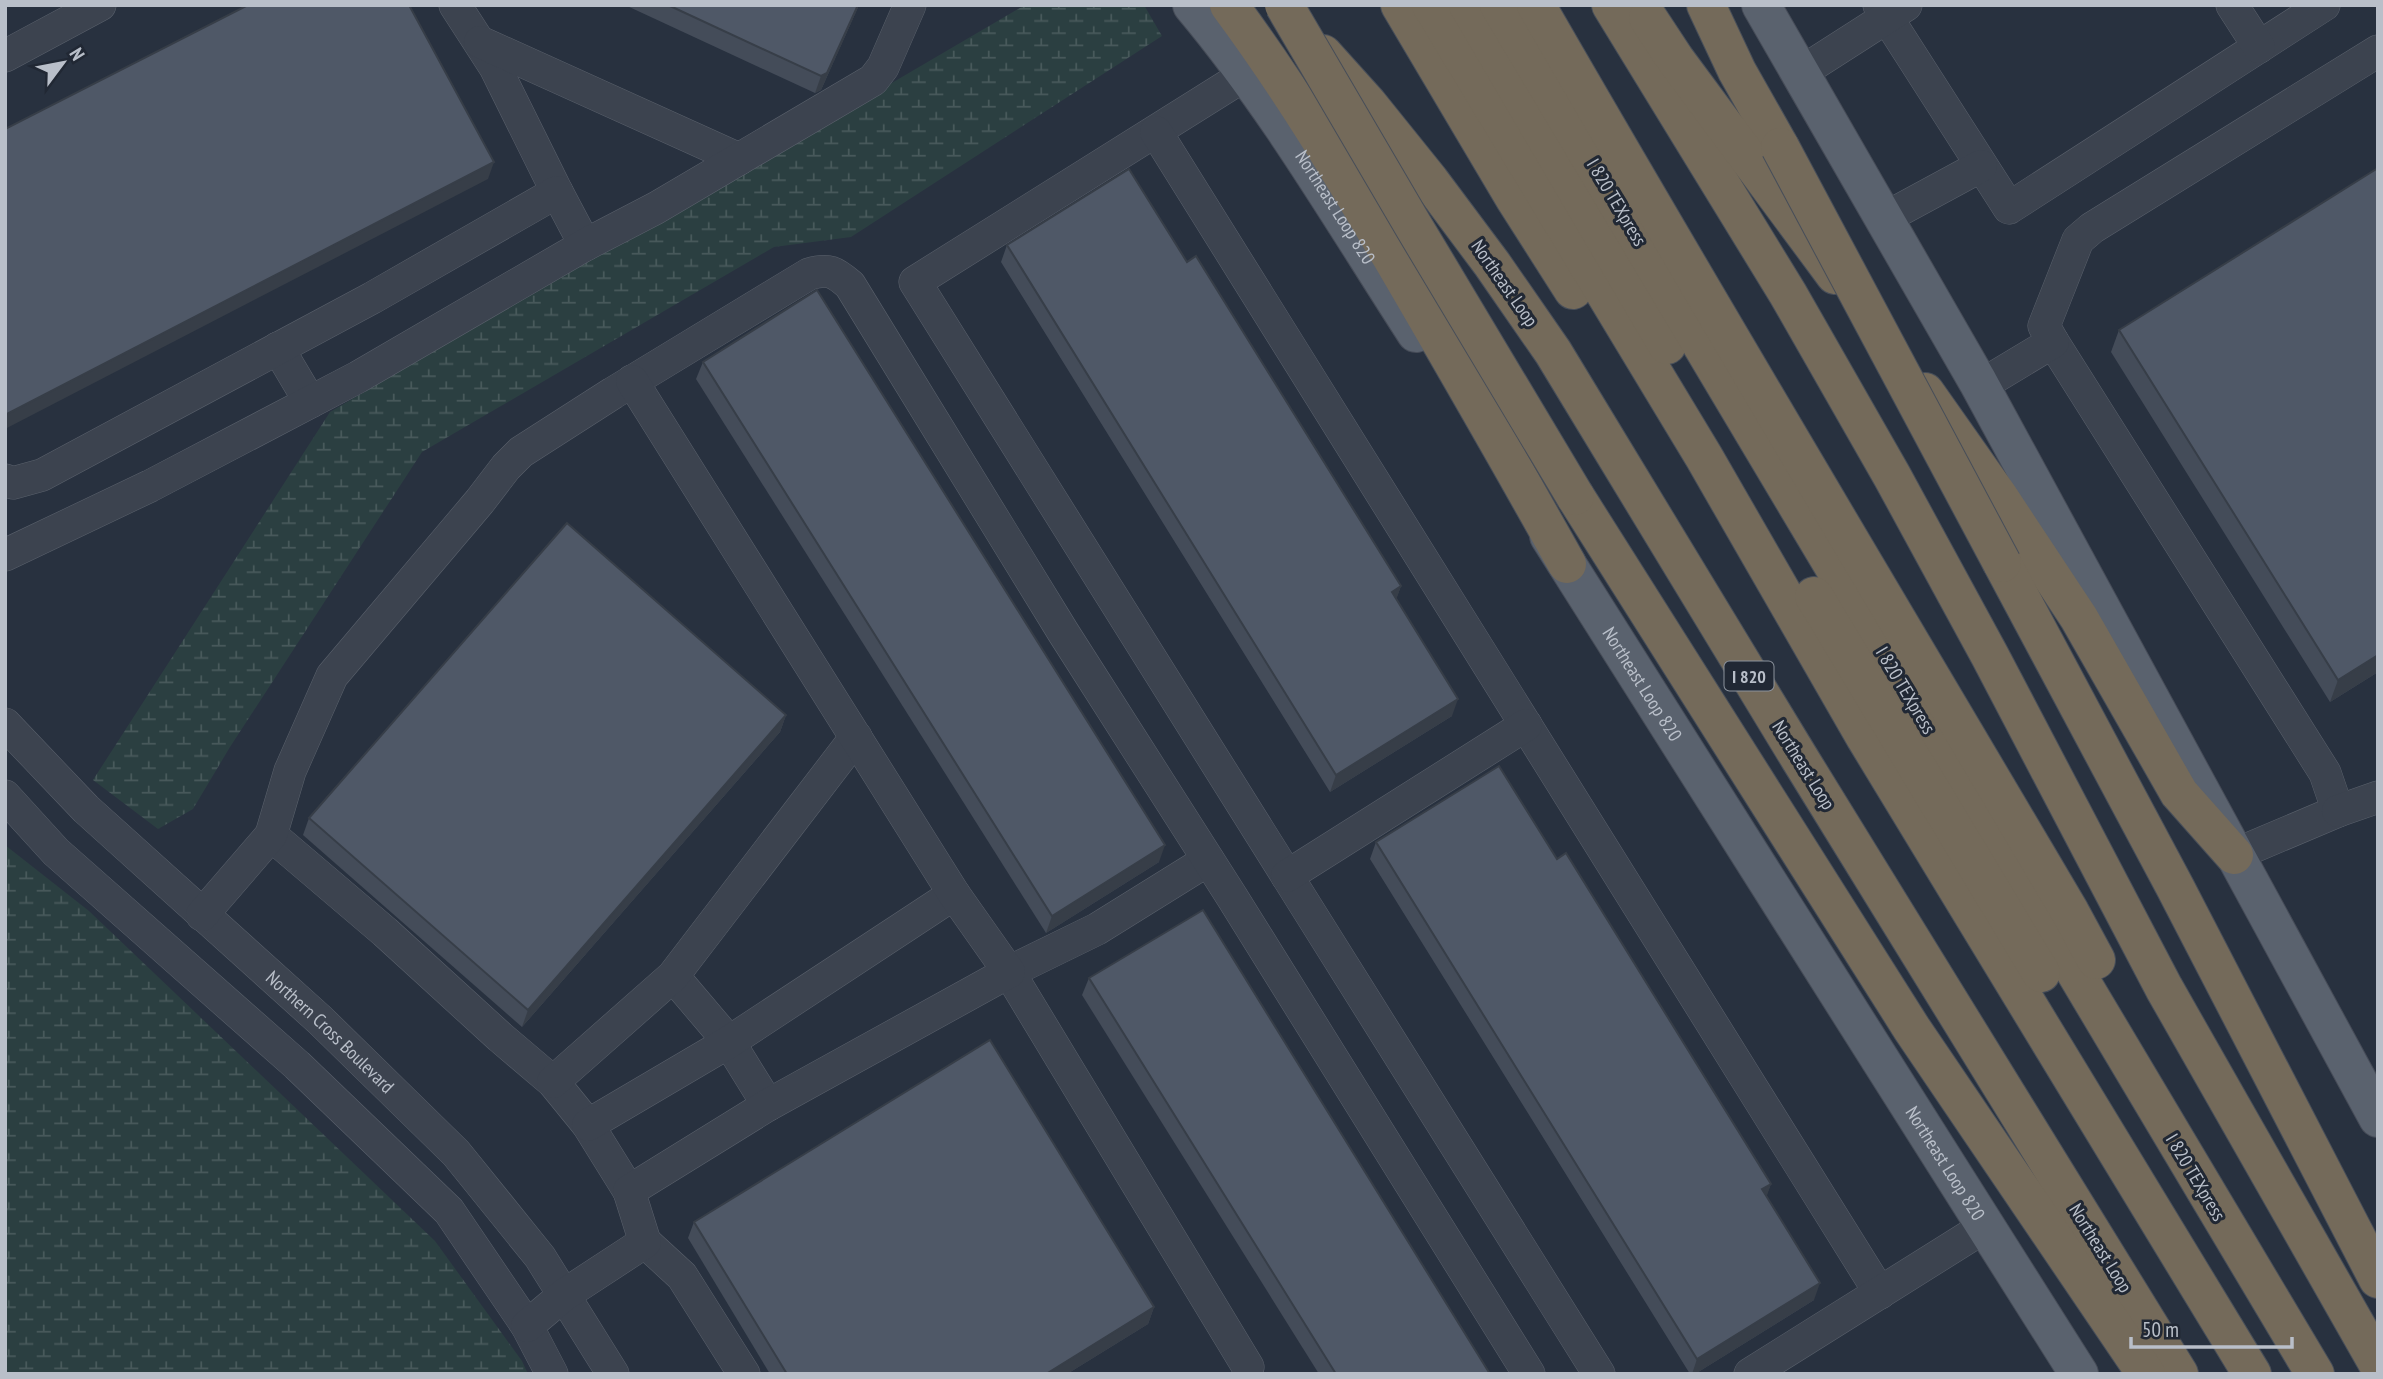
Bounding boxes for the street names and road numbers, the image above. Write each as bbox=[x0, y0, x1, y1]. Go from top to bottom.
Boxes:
street label: Northeast Loop 820 bbox=[1290, 146, 1381, 268]
street label: I 820 TEXpress bbox=[1582, 154, 1652, 250]
street label: Northeast Loop bbox=[1466, 235, 1544, 331]
street label: Northeast Loop 820 bbox=[1598, 622, 1688, 745]
street label: I 820 TEXpress bbox=[1871, 642, 1941, 738]
road number: I 820 bbox=[1724, 662, 1774, 690]
street label: Northeast Loop bbox=[1767, 716, 1841, 814]
street label: Northern Cross Boulevard bbox=[261, 965, 399, 1098]
street label: Northeast Loop 820 bbox=[1901, 1102, 1991, 1225]
street label: I 820 TEXpress bbox=[2161, 1129, 2231, 1225]
street label: Northeast Loop bbox=[2064, 1199, 2138, 1297]

